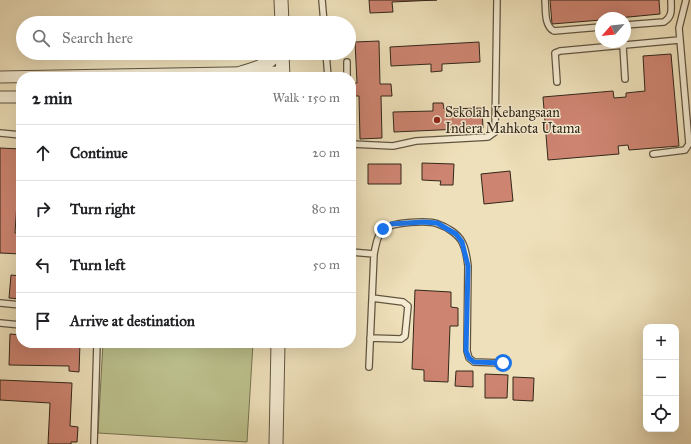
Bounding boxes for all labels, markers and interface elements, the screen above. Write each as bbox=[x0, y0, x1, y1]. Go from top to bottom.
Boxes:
north arrow bbox=[595, 12, 631, 48]
search box bbox=[16, 16, 356, 60]
icon: search bbox=[30, 27, 52, 49]
text: Search here bbox=[62, 29, 133, 47]
text: 2 min bbox=[32, 88, 72, 109]
text: Walk · 150 m bbox=[272, 90, 340, 106]
place label: Sekolah Kebangsaan Indera Mahkota Utama bbox=[445, 104, 581, 137]
marker: Sekolah Kebangsaan Indera Mahkota Utama bbox=[432, 115, 442, 125]
icon: ahead bbox=[32, 142, 54, 164]
text: Continue bbox=[70, 144, 128, 162]
text: 20 m bbox=[312, 145, 340, 161]
icon: right bbox=[32, 198, 54, 220]
text: Turn right bbox=[70, 200, 135, 218]
text: 80 m bbox=[312, 201, 340, 217]
route end bbox=[374, 220, 392, 238]
icon: left bbox=[32, 254, 54, 276]
text: Turn left bbox=[70, 256, 126, 274]
text: 50 m bbox=[313, 257, 340, 273]
icon: arrive bbox=[32, 310, 54, 332]
text: Arrive at destination bbox=[70, 312, 195, 330]
map controls bbox=[643, 324, 679, 432]
button: + bbox=[643, 324, 679, 360]
route start bbox=[494, 354, 512, 372]
button: − bbox=[643, 360, 679, 396]
button: locate bbox=[643, 396, 679, 432]

